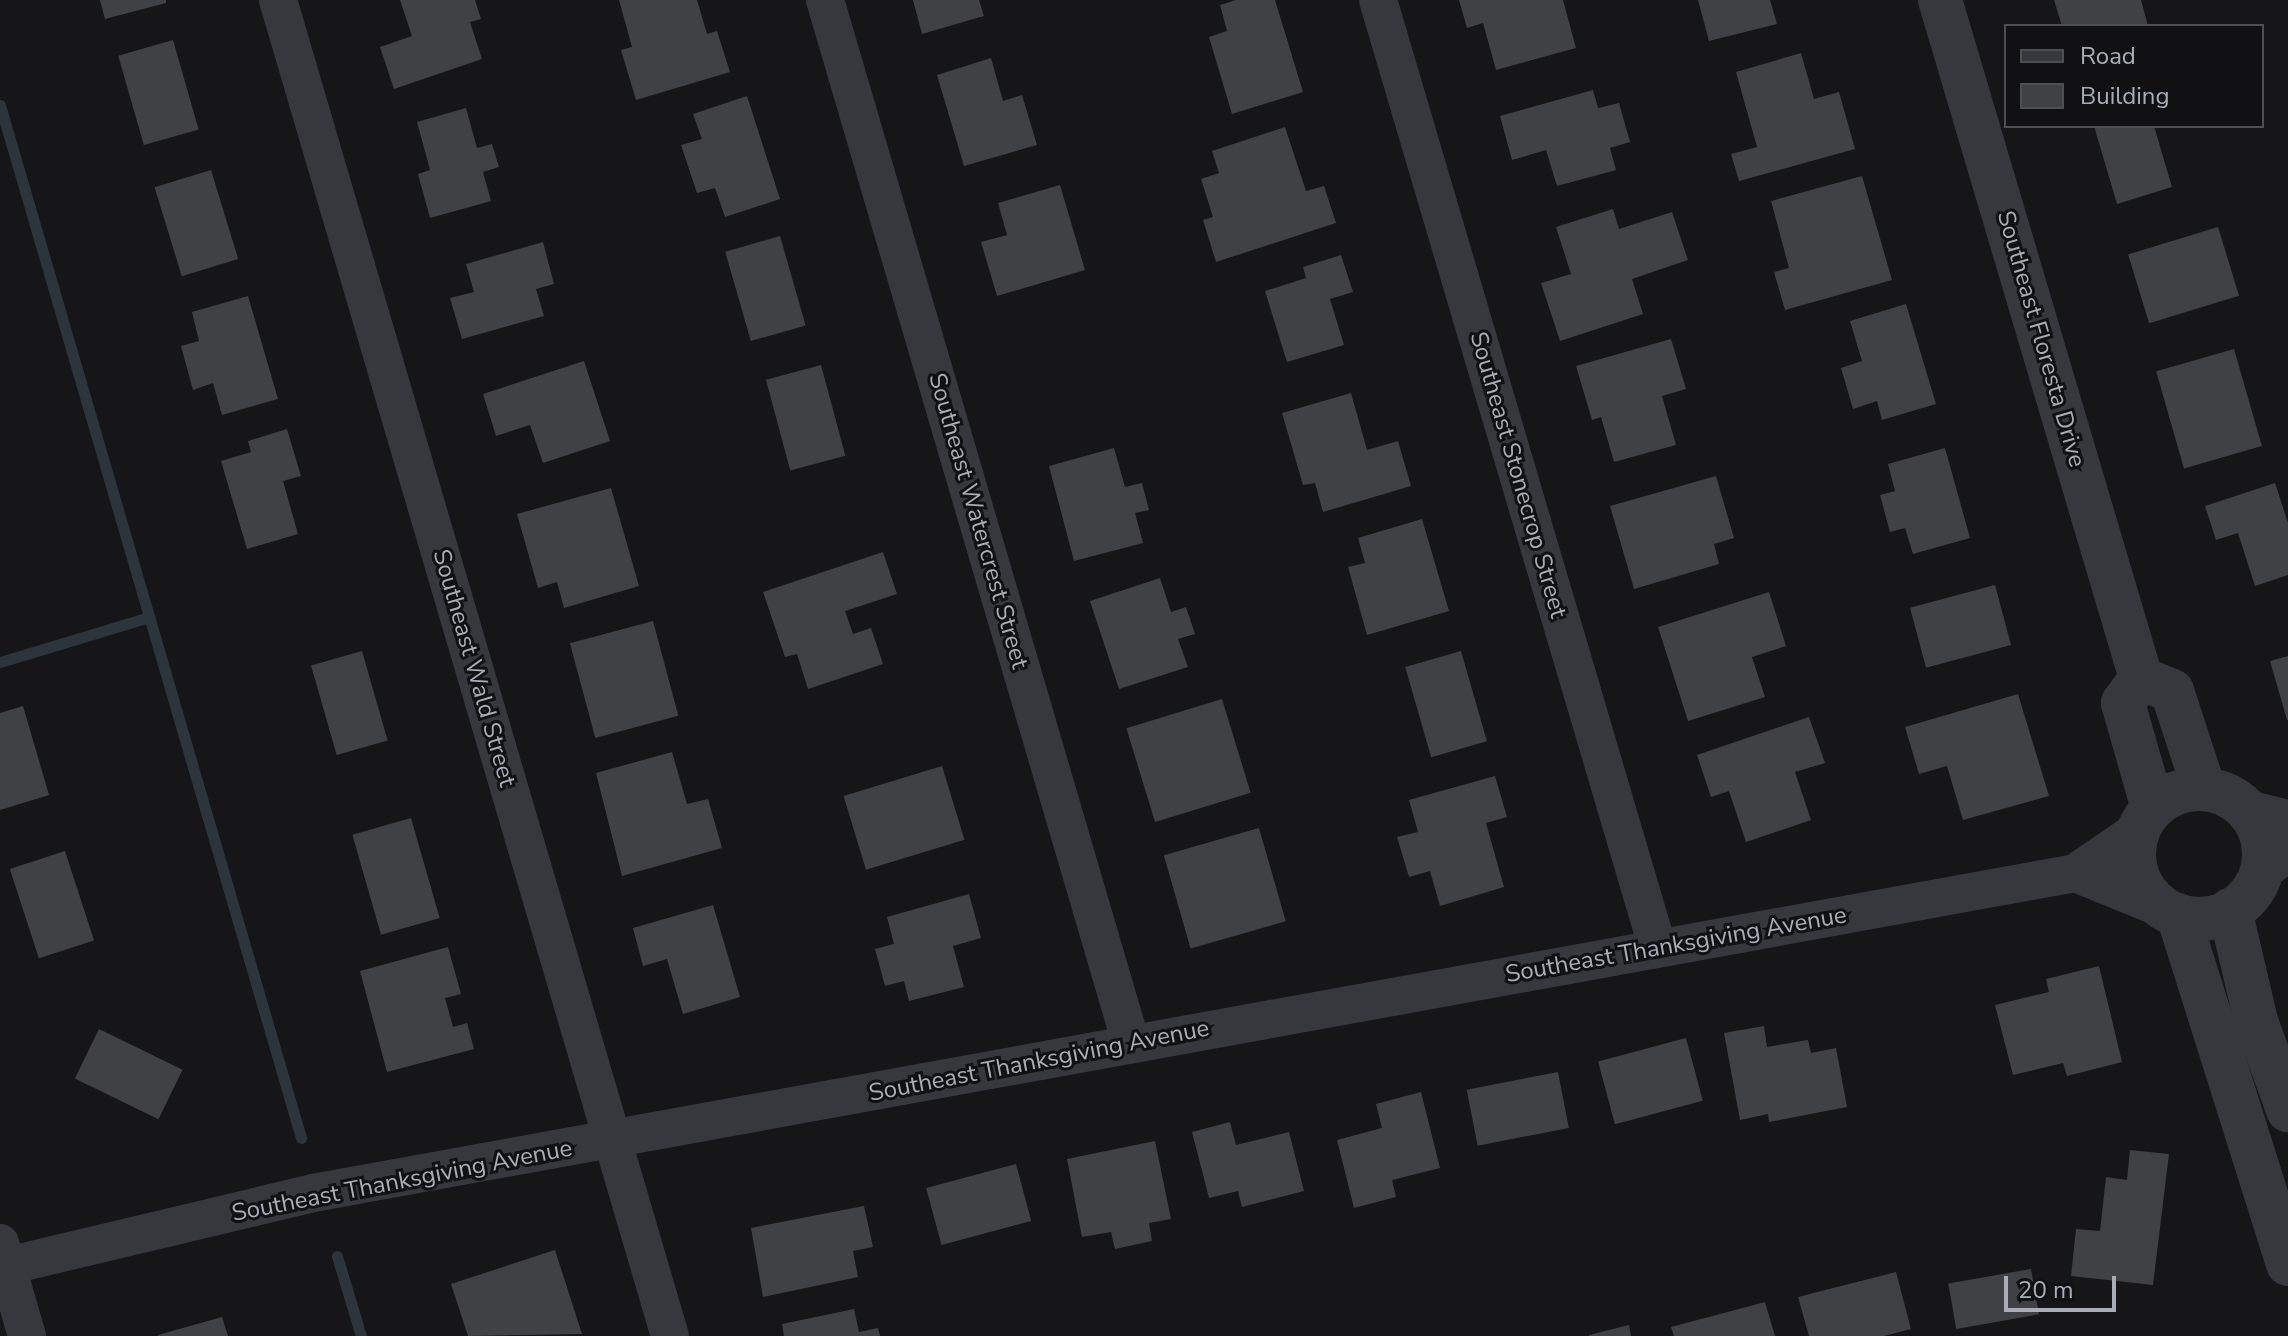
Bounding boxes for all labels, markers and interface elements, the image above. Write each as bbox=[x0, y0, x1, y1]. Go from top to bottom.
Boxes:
legend bbox=[2004, 24, 2264, 128]
text: Road bbox=[2080, 40, 2136, 72]
text: Building bbox=[2080, 80, 2170, 112]
street label: Southeast Floresta Drive bbox=[1991, 207, 2091, 471]
street label: Southeast Stonecrop Street bbox=[1463, 329, 1573, 621]
street label: Southeast Watercrest Street bbox=[922, 370, 1034, 672]
street label: Southeast Wald Street bbox=[426, 546, 522, 790]
street label: Southeast Thanksgiving Avenue bbox=[1503, 901, 1849, 989]
street label: Southeast Thanksgiving Avenue bbox=[866, 1014, 1212, 1108]
street label: Southeast Thanksgiving Avenue bbox=[229, 1134, 575, 1228]
scale bar bbox=[2008, 1260, 2120, 1310]
text: 20 m bbox=[2018, 1274, 2074, 1306]

